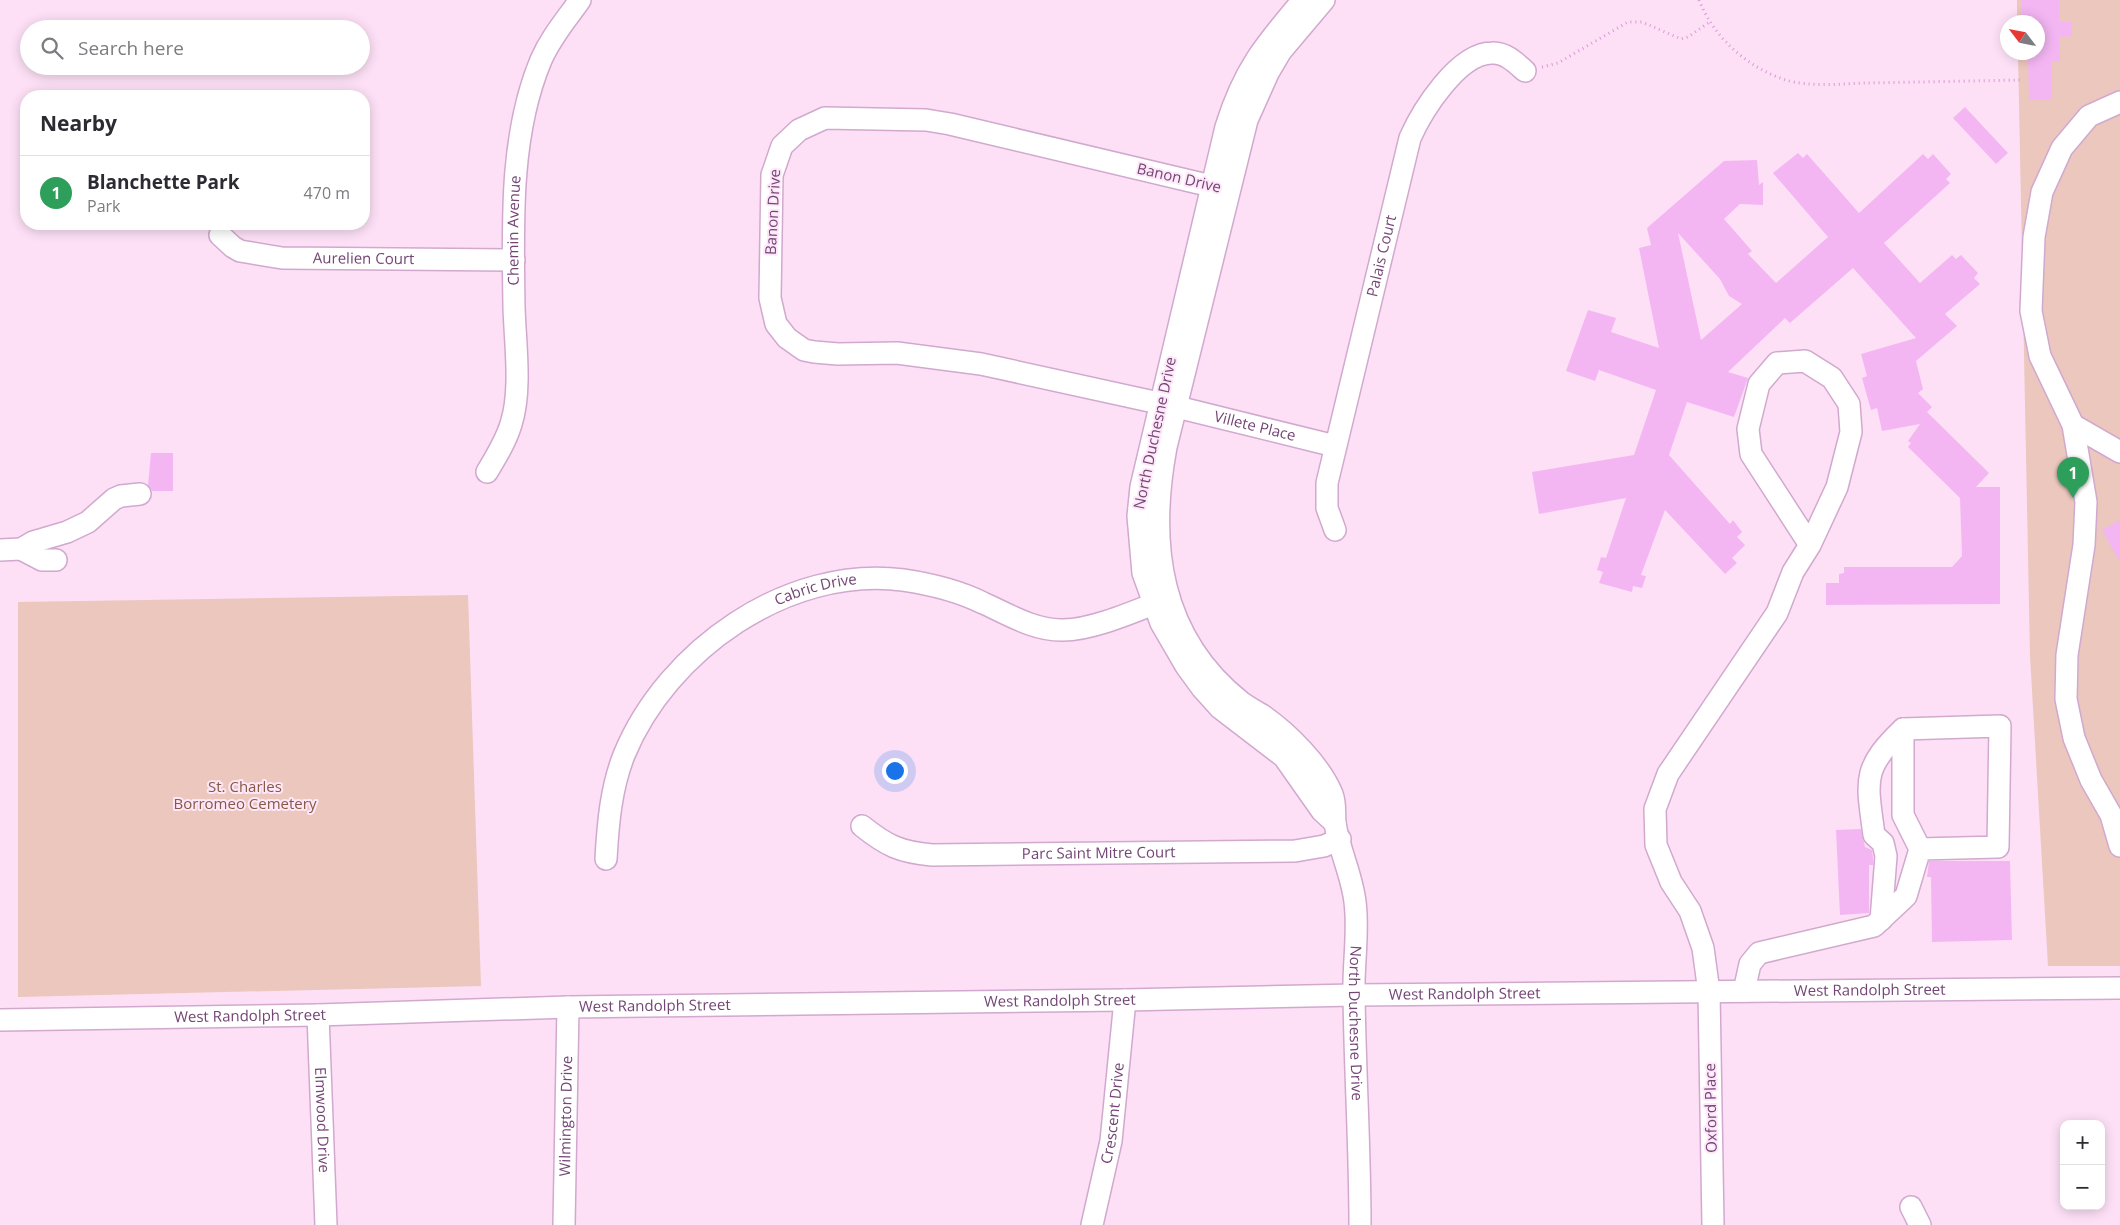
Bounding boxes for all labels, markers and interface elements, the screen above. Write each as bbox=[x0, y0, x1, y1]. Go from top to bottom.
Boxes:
north arrow bbox=[2000, 15, 2045, 60]
search box bbox=[20, 20, 370, 75]
icon: search bbox=[38, 34, 66, 62]
text: Search here bbox=[78, 35, 184, 61]
text: Nearby bbox=[40, 109, 117, 137]
street label: Banon Drive bbox=[1135, 158, 1223, 196]
street label: Banon Drive bbox=[760, 168, 784, 255]
text: Blanchette Park bbox=[87, 169, 239, 195]
street label: Chemin Avenue bbox=[502, 175, 525, 286]
text: 1 bbox=[51, 182, 61, 204]
text: 470 m bbox=[304, 182, 350, 204]
text: Park bbox=[87, 195, 120, 217]
street label: Palais Court bbox=[1361, 213, 1400, 299]
street label: Aurelien Court bbox=[313, 247, 415, 268]
street label: North Duchesne Drive bbox=[1128, 355, 1180, 511]
street label: Villete Place bbox=[1212, 406, 1298, 445]
pin: 1 bbox=[2057, 457, 2089, 498]
street label: Cabric Drive bbox=[771, 568, 858, 609]
your location bbox=[882, 758, 908, 784]
park label: St. Charles Borromeo Cemetery bbox=[174, 776, 317, 813]
street label: Parc Saint Mitre Court bbox=[1022, 841, 1176, 863]
street label: North Duchesne Drive bbox=[1345, 945, 1368, 1101]
street label: West Randolph Street bbox=[1794, 979, 1946, 1000]
street label: West Randolph Street bbox=[1389, 982, 1541, 1004]
street label: West Randolph Street bbox=[984, 989, 1136, 1011]
street label: West Randolph Street bbox=[579, 994, 731, 1016]
street label: West Randolph Street bbox=[174, 1004, 326, 1026]
street label: Wilmington Drive bbox=[554, 1055, 576, 1177]
street label: Crescent Drive bbox=[1095, 1061, 1128, 1166]
street label: Oxford Place bbox=[1699, 1063, 1721, 1153]
street label: Elmwood Drive bbox=[311, 1067, 335, 1173]
map controls bbox=[2060, 1120, 2105, 1210]
button: + bbox=[2060, 1120, 2105, 1165]
button: − bbox=[2060, 1165, 2105, 1210]

